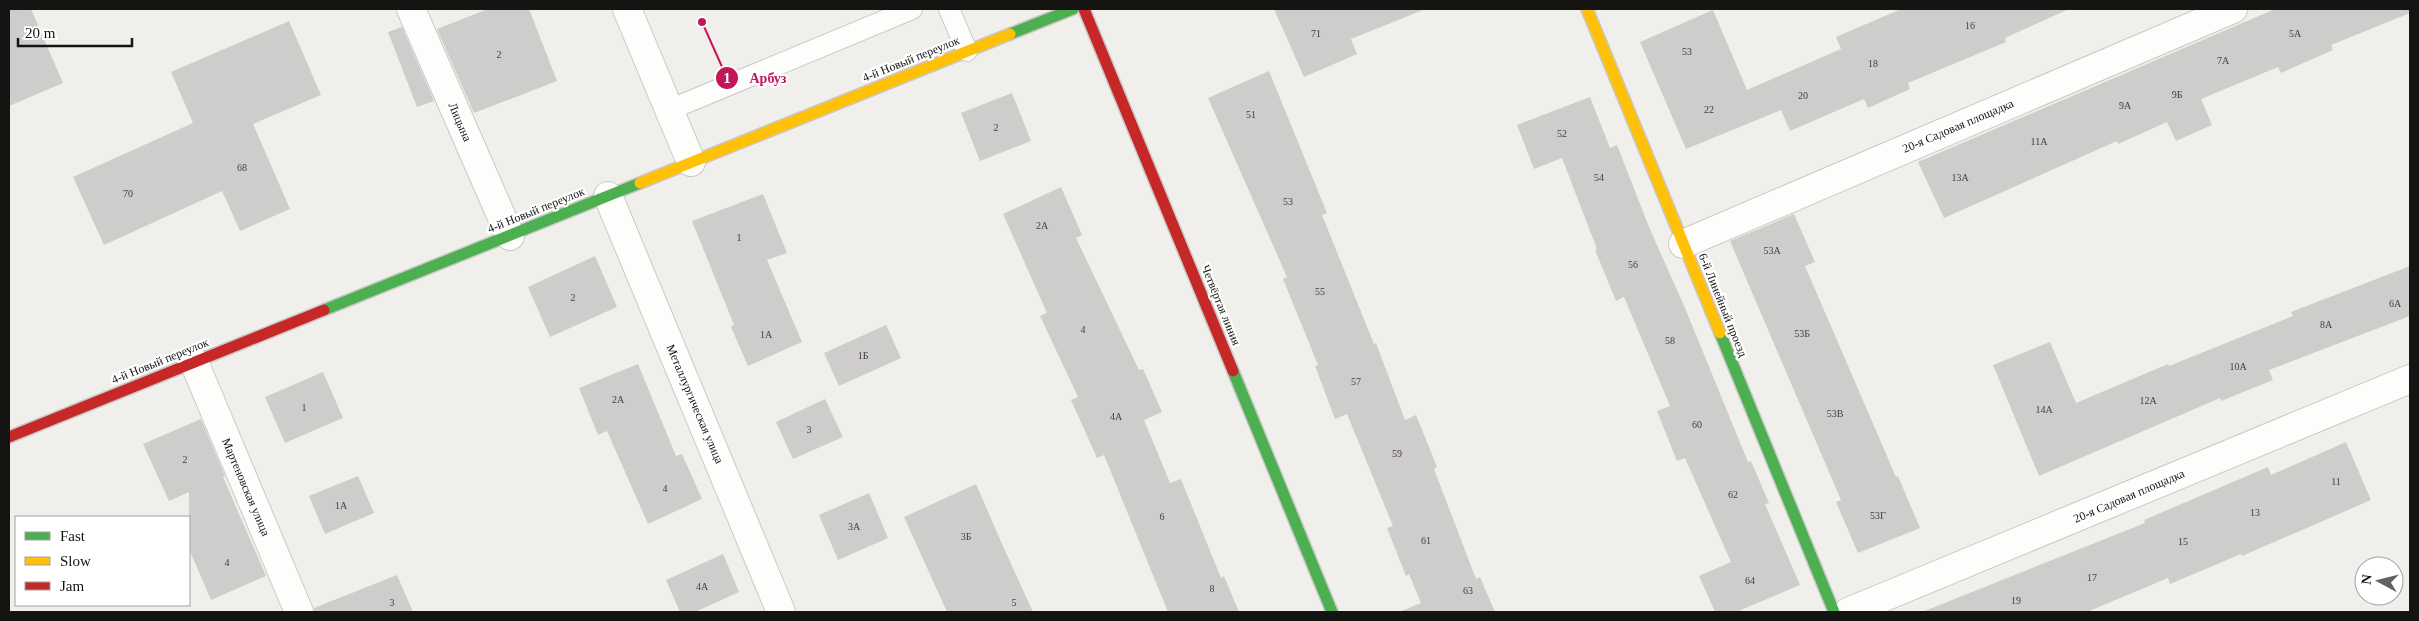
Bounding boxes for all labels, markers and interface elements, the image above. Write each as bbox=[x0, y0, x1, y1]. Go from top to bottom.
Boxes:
scale bar bbox=[18, 15, 131, 47]
house number: 16 bbox=[1965, 20, 1975, 31]
text: 20 m bbox=[25, 25, 56, 41]
house number: 71 bbox=[1311, 28, 1321, 39]
house number: 5А bbox=[2289, 28, 2302, 39]
street label: 4-й Новый переулок bbox=[860, 33, 962, 85]
house number: 53 bbox=[1682, 46, 1692, 57]
house number: 2 bbox=[497, 49, 502, 60]
house number: 7А bbox=[2217, 55, 2230, 66]
house number: 18 bbox=[1868, 58, 1878, 69]
callout: Арбуз bbox=[715, 64, 797, 93]
text: 1 bbox=[723, 70, 731, 86]
text: Арбуз bbox=[750, 71, 787, 86]
house number: 9Б bbox=[2172, 89, 2183, 100]
house number: 20 bbox=[1798, 90, 1808, 101]
street label: 20-я Садовая площадка bbox=[1900, 96, 2016, 156]
street label: Лицына bbox=[446, 100, 475, 144]
house number: 9А bbox=[2119, 100, 2132, 111]
house number: 22 bbox=[1704, 104, 1714, 115]
house number: 51 bbox=[1246, 109, 1256, 120]
house number: 2 bbox=[994, 122, 999, 133]
house number: 52 bbox=[1557, 128, 1567, 139]
house number: 11А bbox=[2031, 136, 2048, 147]
house number: 68 bbox=[237, 162, 247, 173]
house number: 54 bbox=[1594, 172, 1604, 183]
house number: 13А bbox=[1951, 172, 1969, 183]
street label: 4-й Новый переулок bbox=[485, 184, 587, 236]
house number: 70 bbox=[123, 188, 133, 199]
house number: 53 bbox=[1283, 196, 1293, 207]
house number: 2А bbox=[1036, 220, 1049, 231]
house number: 1 bbox=[737, 232, 742, 243]
house number: 53А bbox=[1763, 245, 1781, 256]
street label: 6-й Линейный проезд bbox=[1696, 251, 1750, 359]
house number: 56 bbox=[1628, 259, 1638, 270]
street label: Четвёртая линия bbox=[1199, 263, 1244, 348]
house number: 55 bbox=[1315, 286, 1325, 297]
house number: 2 bbox=[571, 292, 576, 303]
house number: 6А bbox=[2389, 298, 2402, 309]
house number: 8А bbox=[2320, 319, 2333, 330]
house number: 4 bbox=[1081, 324, 1086, 335]
house number: 53Б bbox=[1794, 328, 1810, 339]
house number: 1А bbox=[760, 329, 773, 340]
street label: 4-й Новый переулок bbox=[109, 335, 211, 387]
house number: 58 bbox=[1665, 335, 1675, 346]
street label: Металлургическая улица bbox=[664, 342, 727, 466]
house number: 1Б bbox=[858, 350, 869, 361]
house number: 10А bbox=[2229, 361, 2247, 372]
house number: 57 bbox=[1351, 376, 1361, 387]
house number: 2А bbox=[612, 394, 625, 405]
house number: 12А bbox=[2139, 395, 2157, 406]
house number: 1 bbox=[302, 402, 307, 413]
house number: 14А bbox=[2035, 404, 2053, 415]
house number: 53В bbox=[1827, 408, 1844, 419]
house number: 4А bbox=[1110, 411, 1123, 422]
house number: 60 bbox=[1692, 419, 1702, 430]
house number: 3 bbox=[807, 424, 812, 435]
street label: Мартеновская улица bbox=[219, 436, 273, 539]
house number: 59 bbox=[1392, 448, 1402, 459]
house number: 2 bbox=[183, 454, 188, 465]
street label: 20-я Садовая площадка bbox=[2071, 466, 2187, 526]
house number: 11 bbox=[2331, 476, 2341, 487]
house number: 4 bbox=[663, 483, 668, 494]
house number: 62 bbox=[1728, 489, 1738, 500]
house number: 1А bbox=[335, 500, 348, 511]
house number: 13 bbox=[2250, 507, 2260, 518]
house number: 53Г bbox=[1870, 510, 1886, 521]
house number: 6 bbox=[1160, 511, 1165, 522]
legend bbox=[15, 516, 190, 606]
house number: 3А bbox=[848, 521, 861, 532]
text: Fast bbox=[60, 528, 86, 544]
house number: 3Б bbox=[961, 531, 972, 542]
house number: 61 bbox=[1421, 535, 1431, 546]
house number: 15 bbox=[2178, 536, 2188, 547]
text: Slow bbox=[60, 553, 91, 569]
north arrow bbox=[2354, 556, 2404, 606]
house number: 4 bbox=[225, 557, 230, 568]
house number: 17 bbox=[2087, 572, 2097, 583]
text: N bbox=[2359, 574, 2375, 585]
house number: 64 bbox=[1745, 575, 1755, 586]
text: Jam bbox=[60, 578, 84, 594]
house number: 4А bbox=[696, 581, 709, 592]
house number: 8 bbox=[1210, 583, 1215, 594]
house number: 63 bbox=[1463, 585, 1473, 596]
house number: 19 bbox=[2011, 595, 2021, 606]
house number: 3 bbox=[390, 597, 395, 608]
house number: 5 bbox=[1012, 597, 1017, 608]

